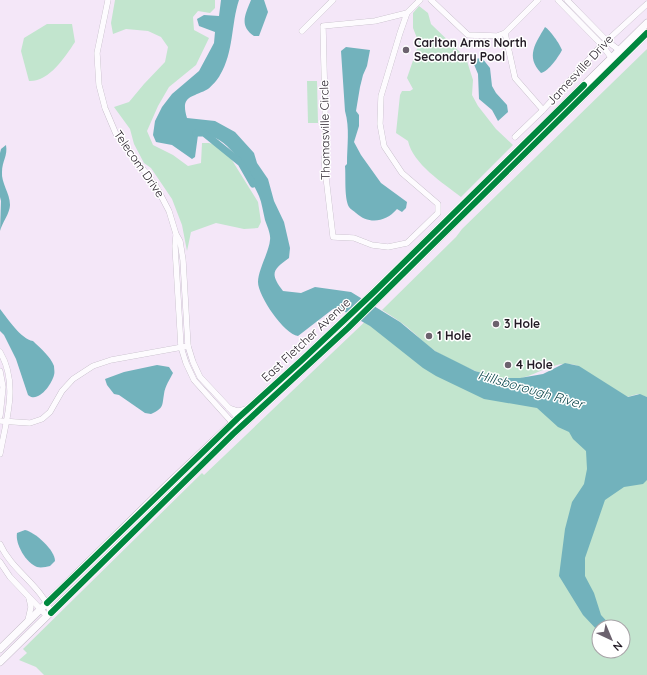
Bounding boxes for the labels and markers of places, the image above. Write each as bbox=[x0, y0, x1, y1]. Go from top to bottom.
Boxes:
place label: Carlton Arms North Secondary Pool bbox=[414, 35, 527, 64]
marker: Carlton Arms North Secondary Pool bbox=[401, 45, 411, 55]
place label: 3 Hole bbox=[504, 316, 540, 331]
marker: 3 Hole bbox=[491, 319, 501, 329]
place label: 1 Hole bbox=[437, 328, 471, 343]
marker: 1 Hole bbox=[424, 331, 434, 341]
place label: 4 Hole bbox=[516, 357, 553, 372]
marker: 4 Hole bbox=[503, 360, 513, 370]

